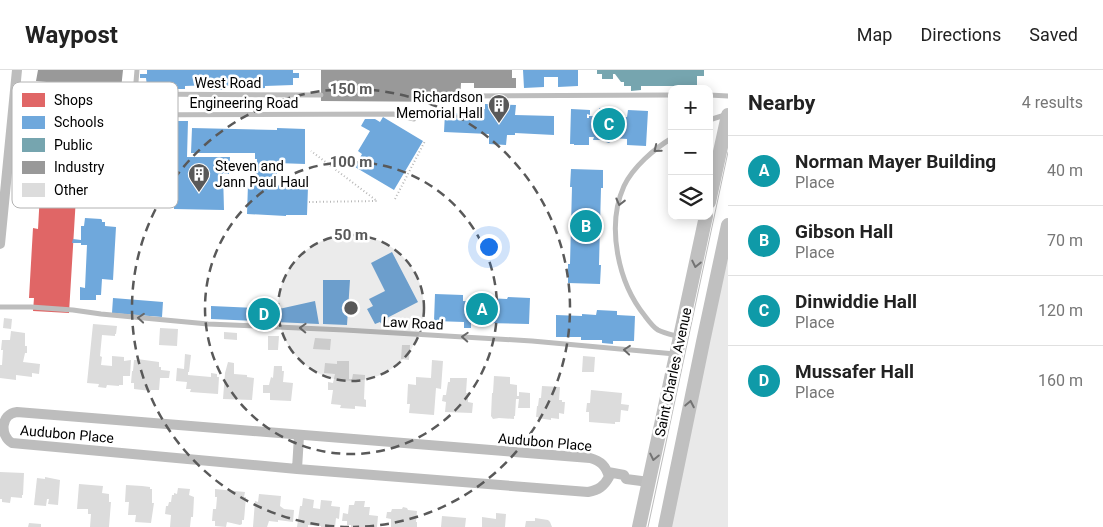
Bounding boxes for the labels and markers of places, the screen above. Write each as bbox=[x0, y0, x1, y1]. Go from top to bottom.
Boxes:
place label: Richardson Memorial Hall bbox=[396, 89, 483, 121]
building icon: Richardson Memorial Hall bbox=[487, 93, 511, 124]
pin: C bbox=[593, 105, 625, 143]
place label: Steven and Jann Paul Haul bbox=[215, 158, 309, 190]
building icon: Steven and Jann Paul Haul bbox=[187, 162, 211, 193]
pin: B bbox=[570, 207, 602, 245]
pin: A bbox=[466, 290, 498, 328]
pin: D bbox=[248, 295, 280, 333]
centre of rings bbox=[342, 299, 360, 317]

